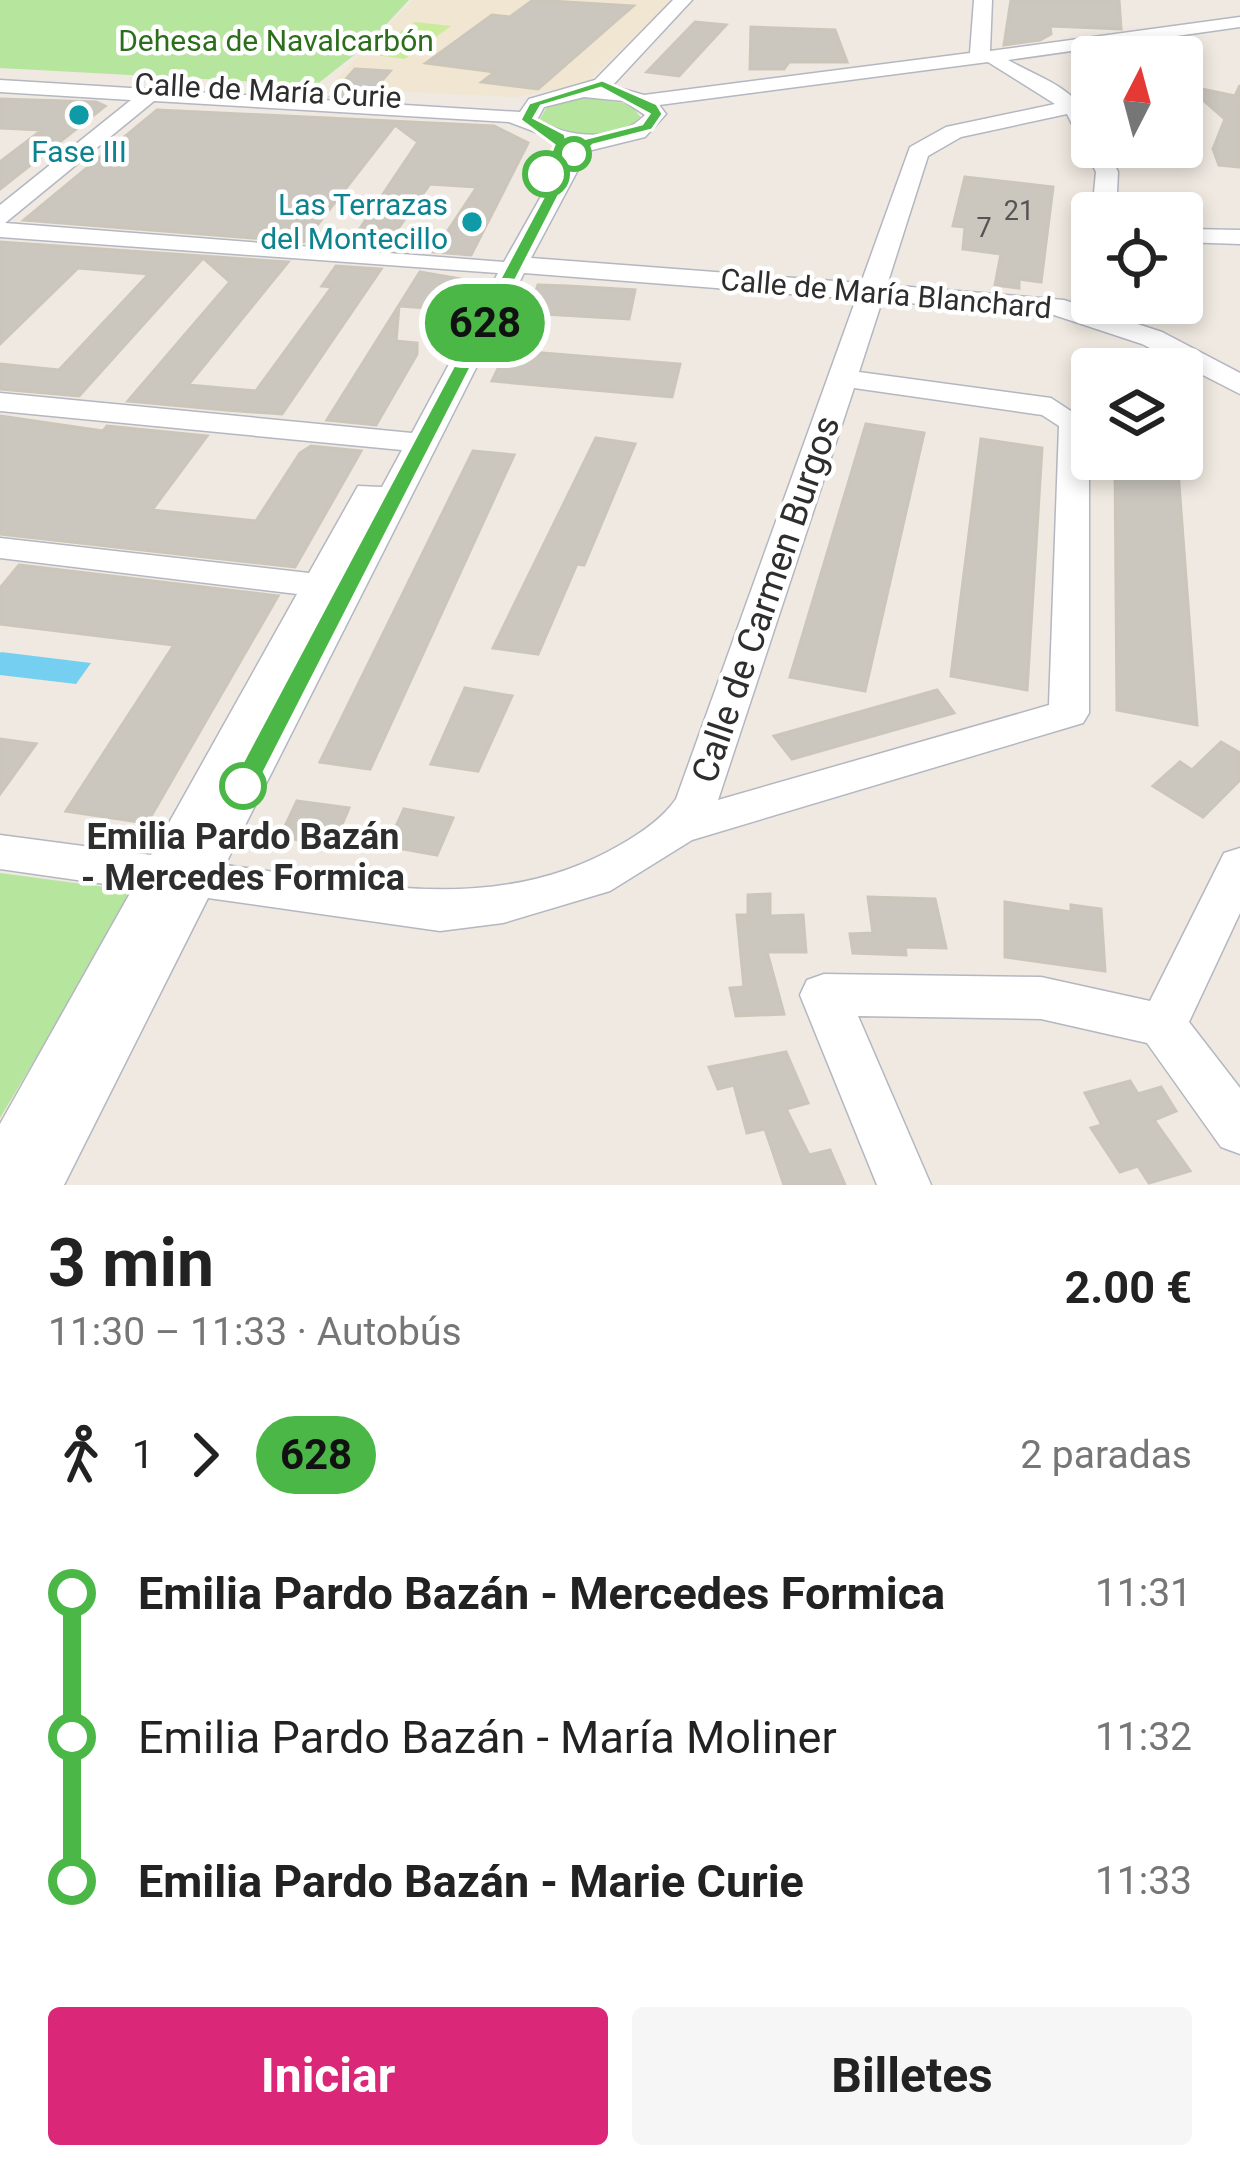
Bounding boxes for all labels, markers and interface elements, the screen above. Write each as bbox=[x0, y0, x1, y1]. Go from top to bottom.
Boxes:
park label: Dehesa de Navalcarbón bbox=[118, 23, 434, 58]
north arrow bbox=[1071, 36, 1203, 168]
map controls bbox=[1071, 36, 1203, 480]
street label: Calle de María Curie bbox=[134, 66, 402, 115]
marker: Fase III bbox=[66, 102, 92, 128]
place label: Fase III bbox=[31, 134, 127, 169]
unlabelled marker bbox=[558, 138, 590, 170]
unlabelled marker bbox=[524, 152, 568, 196]
place label: Las Terrazas del Montecillo bbox=[260, 187, 448, 256]
button: locate bbox=[1071, 192, 1203, 324]
house number: 21 bbox=[1004, 195, 1034, 227]
marker: Las Terrazas del Montecillo bbox=[459, 209, 485, 235]
house number: 7 bbox=[976, 212, 992, 244]
street label: Calle de María Blanchard bbox=[719, 262, 1053, 325]
line badge: 628 bbox=[416, 284, 554, 362]
text: 628 bbox=[449, 298, 521, 347]
button: layers bbox=[1071, 348, 1203, 480]
street label: Calle de Carmen Burgos bbox=[683, 410, 848, 788]
marker: Emilia Pardo Bazán - Mercedes Formica bbox=[221, 764, 265, 808]
place label: Emilia Pardo Bazán - Mercedes Formica bbox=[81, 816, 405, 899]
text: 3 min bbox=[48, 1225, 214, 1302]
text: 2.00 € bbox=[1064, 1261, 1192, 1314]
text: 11:30 – 11:33 · Autobús bbox=[48, 1309, 462, 1355]
icon: walk bbox=[48, 1422, 114, 1488]
icon: forward bbox=[172, 1422, 238, 1488]
text: 628 bbox=[280, 1430, 352, 1479]
text: 1 bbox=[132, 1432, 154, 1478]
text: 2 paradas bbox=[1020, 1432, 1192, 1478]
text: Emilia Pardo Bazán - Mercedes Formica bbox=[138, 1567, 945, 1620]
text: 11:31 bbox=[1095, 1570, 1192, 1616]
text: Emilia Pardo Bazán - María Moliner bbox=[138, 1711, 837, 1764]
text: 11:32 bbox=[1095, 1714, 1192, 1760]
text: Emilia Pardo Bazán - Marie Curie bbox=[138, 1855, 804, 1908]
text: 11:33 bbox=[1095, 1858, 1192, 1904]
button: Iniciar bbox=[48, 2007, 608, 2145]
button: Billetes bbox=[632, 2007, 1192, 2145]

